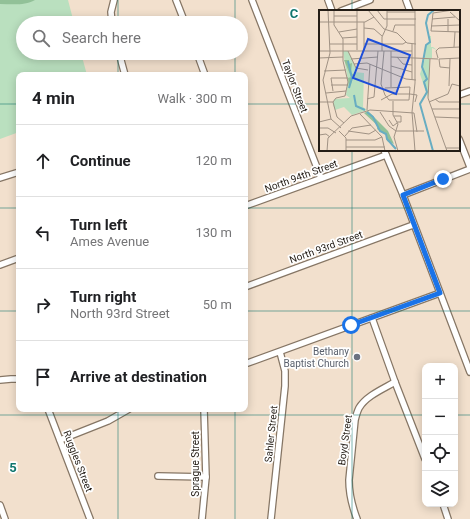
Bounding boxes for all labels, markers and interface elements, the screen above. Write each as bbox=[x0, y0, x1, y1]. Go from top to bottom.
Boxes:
text: C bbox=[290, 6, 299, 21]
inset map bbox=[319, 10, 460, 151]
search box bbox=[16, 16, 248, 60]
icon: search bbox=[30, 27, 52, 49]
text: Search here bbox=[62, 29, 141, 47]
street label: Taylor Street bbox=[280, 58, 310, 114]
text: 4 min bbox=[32, 88, 75, 108]
text: Walk · 300 m bbox=[157, 91, 232, 106]
icon: ahead bbox=[32, 150, 54, 172]
text: Continue bbox=[70, 152, 131, 170]
text: 120 m bbox=[195, 153, 232, 168]
street label: North 94th Street bbox=[263, 158, 339, 194]
route end bbox=[434, 170, 452, 188]
text: Turn left bbox=[70, 216, 127, 234]
icon: left bbox=[32, 222, 54, 244]
text: 130 m bbox=[195, 225, 232, 240]
street label: North 93rd Street bbox=[288, 229, 364, 265]
text: Ames Avenue bbox=[70, 234, 149, 249]
text: Turn right bbox=[70, 288, 136, 306]
icon: right bbox=[32, 294, 54, 316]
text: 50 m bbox=[203, 297, 232, 312]
text: North 93rd Street bbox=[70, 306, 170, 321]
route start bbox=[342, 316, 360, 334]
place label: Bethany Baptist Church bbox=[284, 346, 349, 369]
marker: Bethany Baptist Church bbox=[352, 352, 362, 362]
map controls bbox=[422, 363, 458, 507]
button: + bbox=[422, 363, 458, 399]
icon: arrive bbox=[32, 366, 54, 388]
text: Arrive at destination bbox=[70, 368, 207, 386]
button: − bbox=[422, 399, 458, 435]
street label: Sahler Street bbox=[263, 405, 279, 463]
street label: Boyd Street bbox=[336, 414, 354, 466]
street label: Ruggles Street bbox=[61, 429, 95, 493]
street label: Sprague Street bbox=[190, 431, 201, 497]
button: locate bbox=[422, 435, 458, 471]
text: 5 bbox=[9, 460, 17, 475]
button: layers bbox=[422, 471, 458, 507]

